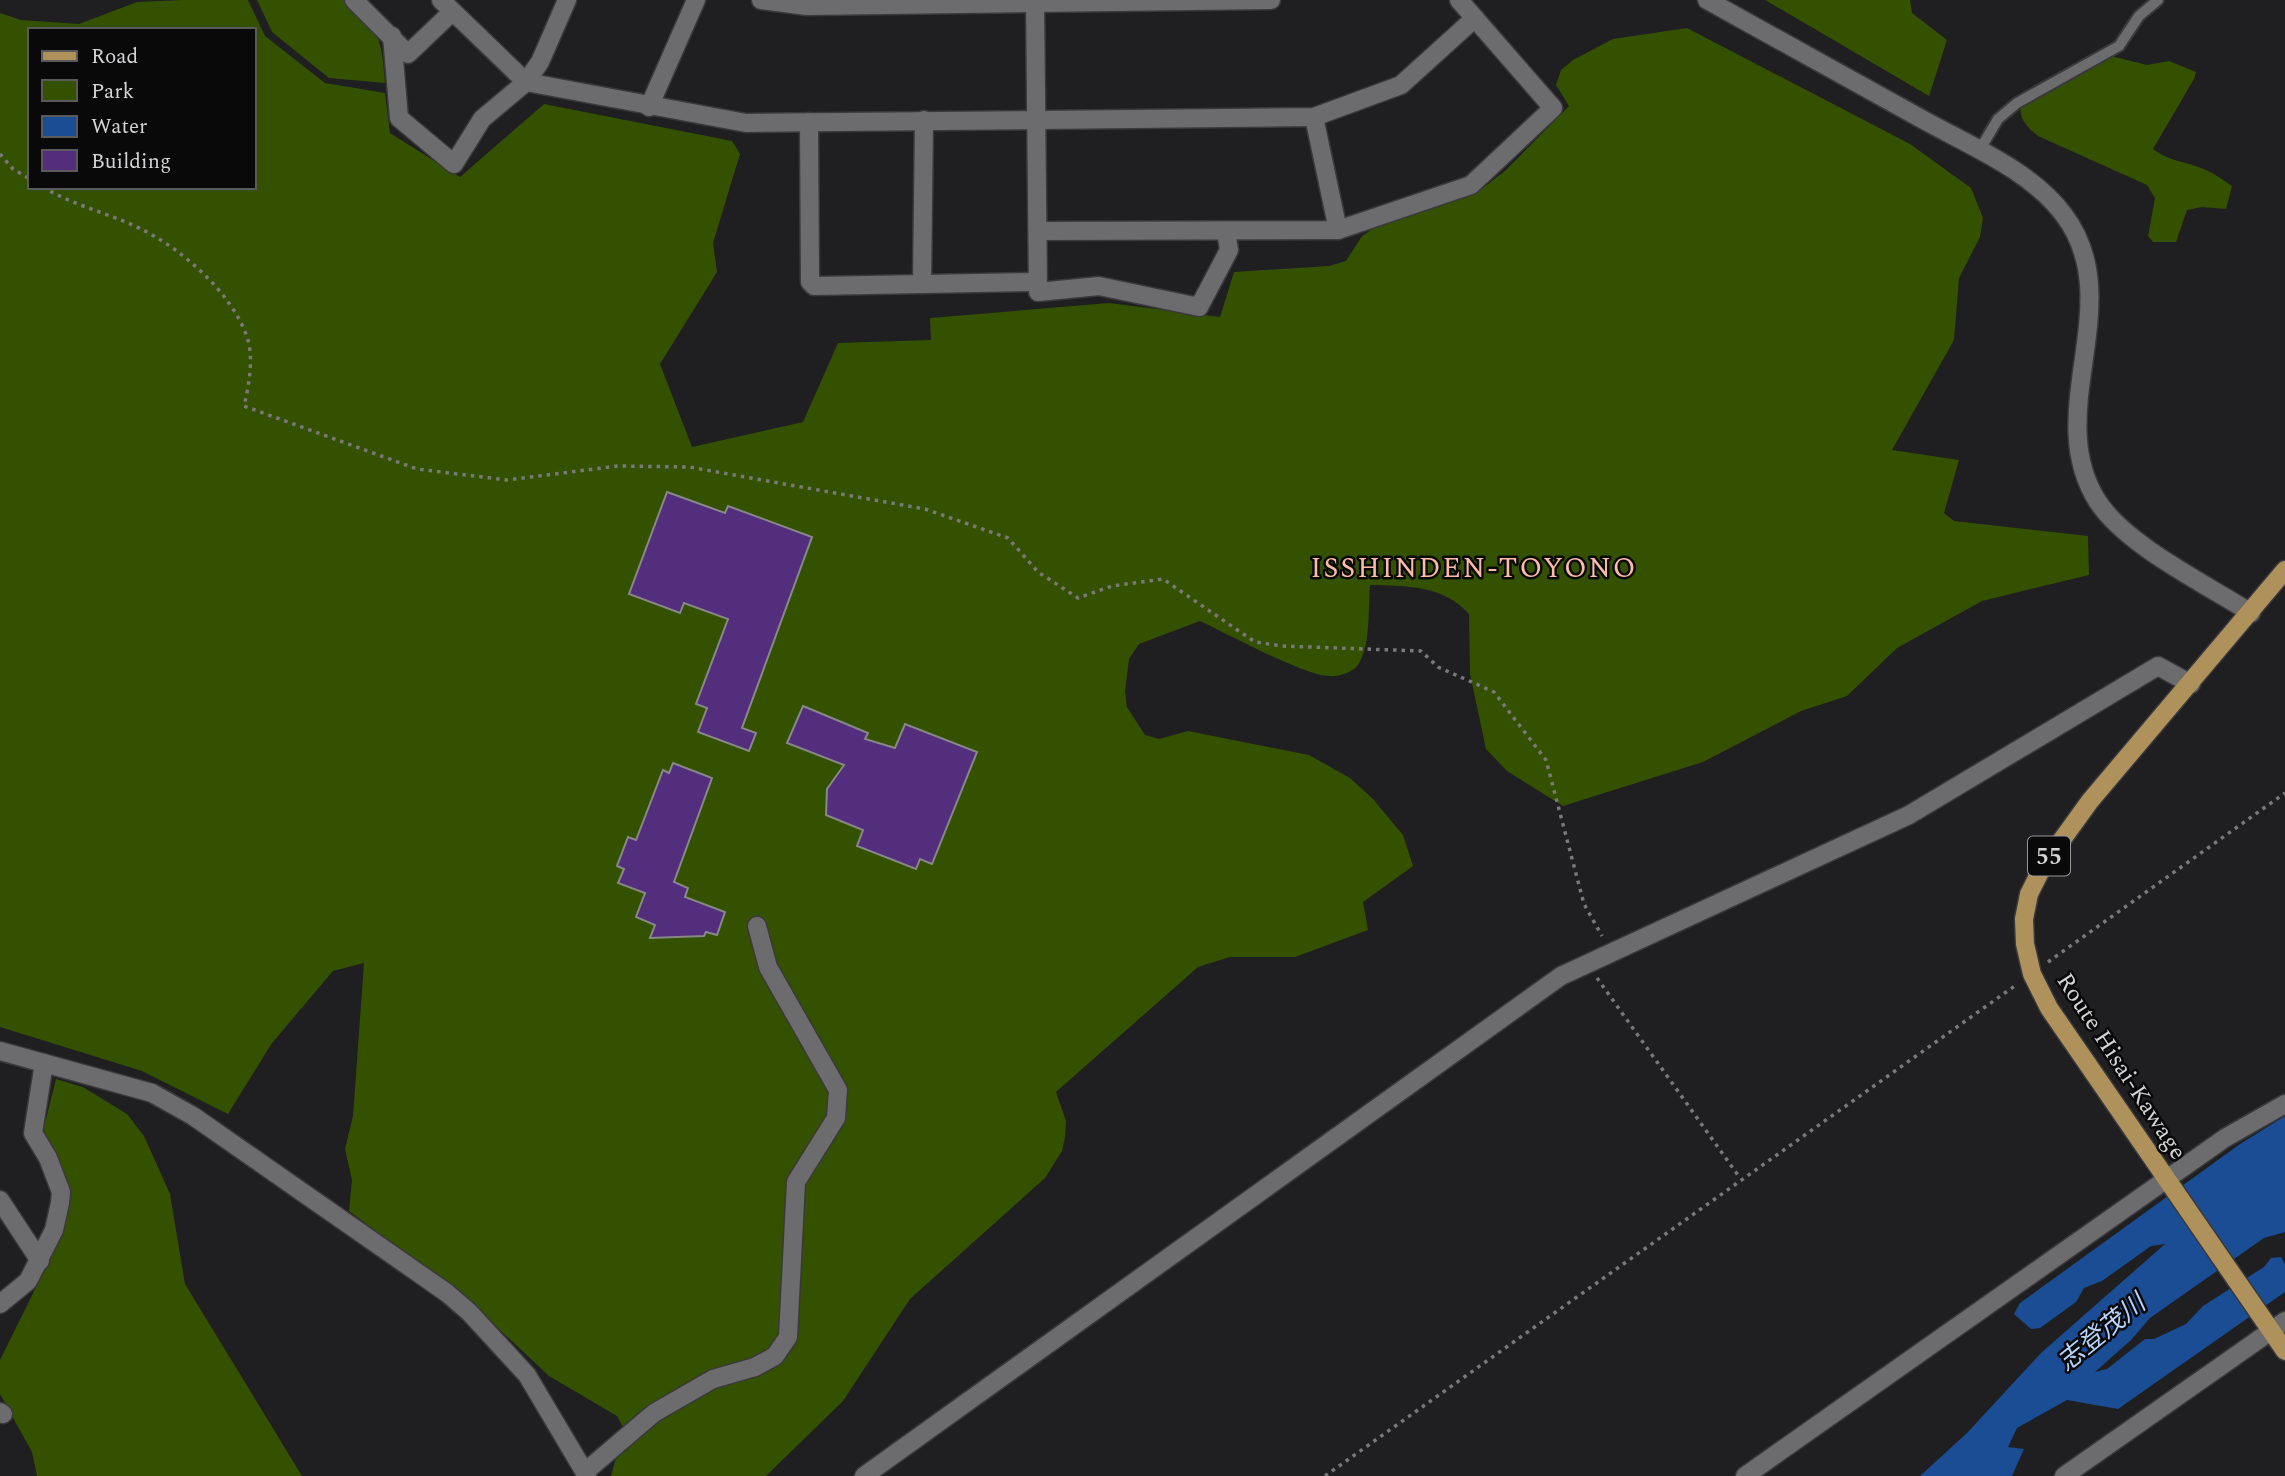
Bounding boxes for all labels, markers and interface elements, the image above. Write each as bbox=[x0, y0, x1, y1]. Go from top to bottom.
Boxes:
legend bbox=[28, 28, 256, 189]
text: Road bbox=[91, 41, 138, 73]
text: Park bbox=[91, 76, 135, 108]
text: Water bbox=[91, 111, 147, 143]
text: Building bbox=[91, 146, 171, 178]
district label: ISSHINDEN-TOYONO bbox=[1311, 547, 1637, 590]
road number: 55 bbox=[2028, 836, 2070, 876]
street label: Route Hisai-Kawage bbox=[2047, 966, 2195, 1167]
water label: 志登茂川 bbox=[2049, 1283, 2157, 1381]

